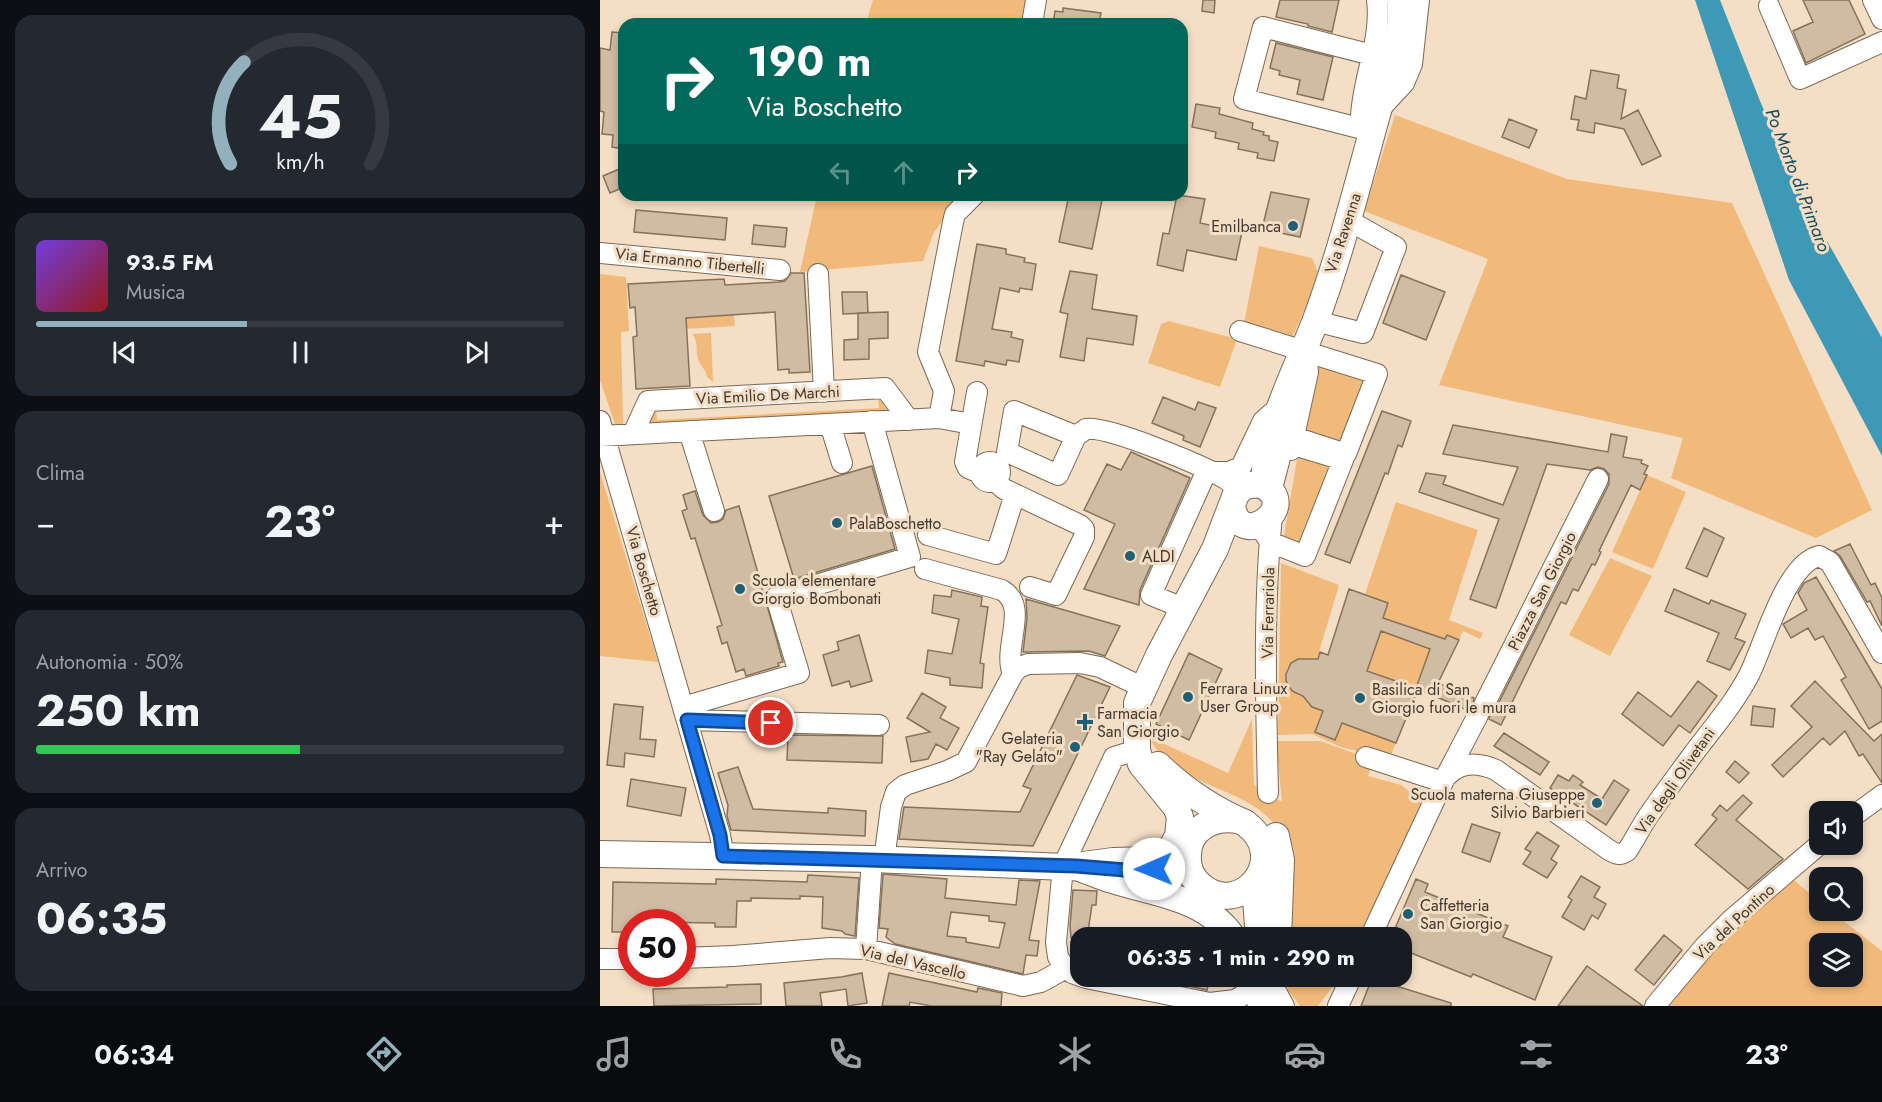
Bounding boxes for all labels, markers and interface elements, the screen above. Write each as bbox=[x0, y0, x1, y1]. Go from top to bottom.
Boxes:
text: 190 m bbox=[747, 31, 871, 92]
icon: right bbox=[648, 42, 726, 120]
text: 45 bbox=[258, 71, 342, 161]
text: Via Boschetto bbox=[747, 87, 902, 126]
water label: Po Morto di Primaro bbox=[1759, 105, 1837, 256]
text: km/h bbox=[276, 146, 324, 177]
icon: left bbox=[824, 156, 857, 189]
icon: ahead bbox=[887, 156, 920, 189]
icon: right bbox=[950, 156, 983, 189]
street label: Via Ravenna bbox=[1319, 190, 1367, 276]
place label: Emilbanca bbox=[1211, 215, 1281, 238]
marker: Emilbanca bbox=[1286, 219, 1300, 233]
street label: Via Ermanno Tibertelli bbox=[614, 242, 766, 280]
text: 93.5 FM bbox=[126, 246, 214, 278]
text: Musica bbox=[126, 278, 185, 307]
icon: previous bbox=[108, 336, 141, 369]
icon: pause bbox=[284, 336, 317, 369]
icon: next bbox=[460, 336, 493, 369]
street label: Via Emilio De Marchi bbox=[695, 380, 841, 410]
text: Clima bbox=[36, 459, 85, 488]
text: 23° bbox=[264, 489, 335, 554]
text: − bbox=[36, 499, 55, 546]
text: + bbox=[544, 499, 564, 546]
place label: PalaBoschetto bbox=[849, 512, 941, 535]
marker: PalaBoschetto bbox=[830, 516, 844, 530]
street label: Via Boschetto bbox=[620, 524, 668, 619]
street label: Piazza San Giorgio bbox=[1502, 527, 1582, 654]
place label: ALDI bbox=[1142, 545, 1175, 568]
marker: ALDI bbox=[1123, 549, 1137, 563]
street label: Via Ferrariola bbox=[1256, 567, 1280, 659]
place label: Scuola elementare Giorgio Bombonati bbox=[752, 569, 881, 610]
marker: Scuola elementare Giorgio Bombonati bbox=[733, 582, 747, 596]
text: Autonomia · 50% bbox=[36, 648, 183, 677]
place label: Ferrara Linux User Group bbox=[1200, 677, 1288, 718]
text: 250 km bbox=[36, 678, 201, 743]
place label: Basilica di San Giorgio fuori le mura bbox=[1372, 678, 1516, 719]
marker: Ferrara Linux User Group bbox=[1181, 690, 1195, 704]
marker: Basilica di San Giorgio fuori le mura bbox=[1353, 691, 1367, 705]
pin bbox=[745, 697, 796, 748]
place label: Farmacia San Giorgio bbox=[1097, 702, 1179, 743]
icon: arrive bbox=[754, 706, 787, 739]
marker: Farmacia San Giorgio bbox=[1078, 715, 1092, 729]
street label: Via degli Olivetani bbox=[1629, 723, 1721, 839]
place label: Gelateria "Ray Gelato" bbox=[976, 727, 1063, 768]
marker: Gelateria "Ray Gelato" bbox=[1068, 740, 1082, 754]
place label: Scuola materna Giuseppe Silvio Barbieri bbox=[1411, 783, 1585, 824]
marker: Scuola materna Giuseppe Silvio Barbieri bbox=[1590, 796, 1604, 810]
map controls bbox=[1809, 801, 1863, 987]
button: sound bbox=[1809, 801, 1863, 855]
position arrow bbox=[1122, 837, 1186, 901]
text: Arrivo bbox=[36, 856, 88, 885]
button: search bbox=[1809, 867, 1863, 921]
street label: Via del Pontino bbox=[1688, 878, 1780, 966]
text: 06:35 bbox=[36, 886, 167, 951]
place label: Caffetteria San Giorgio bbox=[1420, 894, 1502, 935]
marker: Caffetteria San Giorgio bbox=[1401, 907, 1415, 921]
speed limit sign: 50 bbox=[618, 909, 696, 987]
button: layers bbox=[1809, 933, 1863, 987]
street label: Via del Vascello bbox=[858, 939, 969, 985]
text: 06:35 · 1 min · 290 m bbox=[1127, 941, 1355, 973]
icon: directions bbox=[363, 1033, 405, 1075]
icon: music bbox=[593, 1033, 635, 1075]
icon: phone bbox=[824, 1033, 866, 1075]
icon: climate bbox=[1054, 1033, 1096, 1075]
icon: car bbox=[1284, 1033, 1326, 1075]
icon: filters bbox=[1515, 1033, 1557, 1075]
text: 06:34 bbox=[94, 1035, 174, 1074]
text: 23° bbox=[1745, 1035, 1788, 1074]

